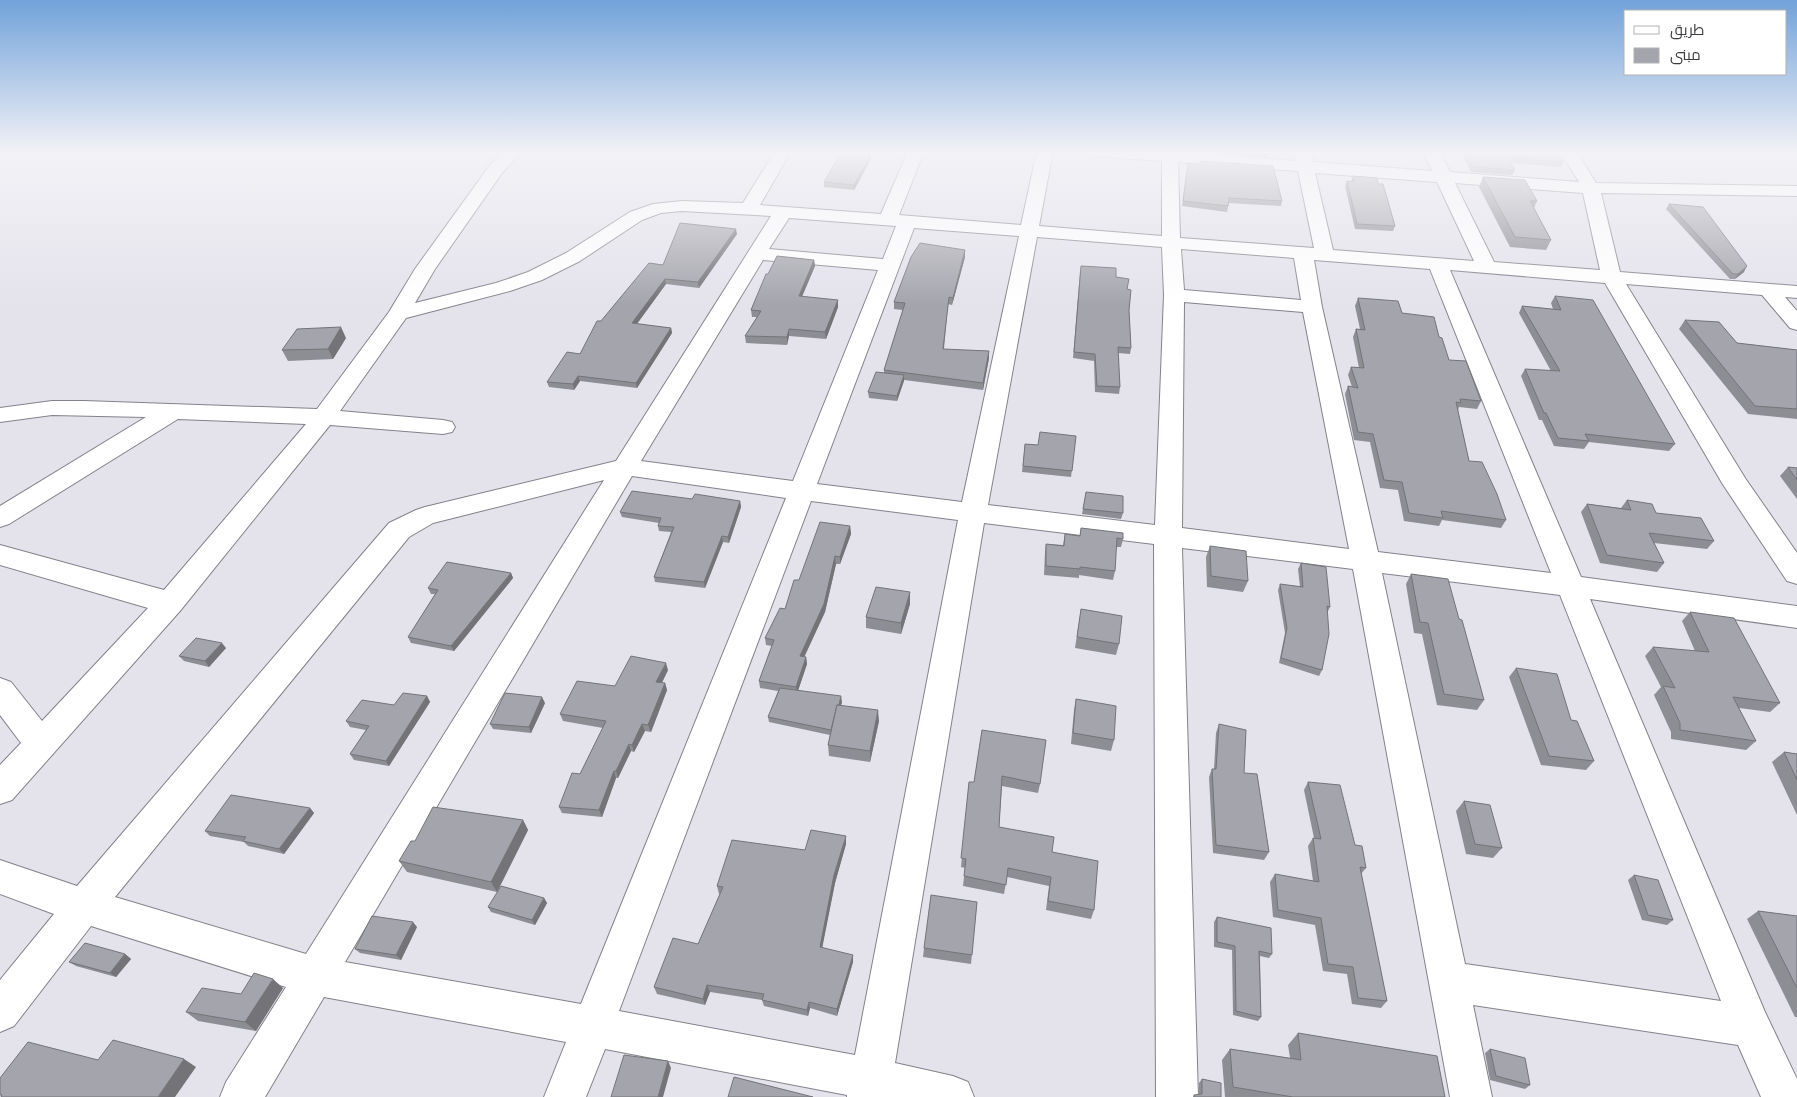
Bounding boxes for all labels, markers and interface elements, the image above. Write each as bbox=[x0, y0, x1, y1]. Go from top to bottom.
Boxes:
legend bbox=[1624, 10, 1787, 75]
text: طريق bbox=[1670, 21, 1704, 40]
text: مبنى bbox=[1670, 46, 1701, 65]

